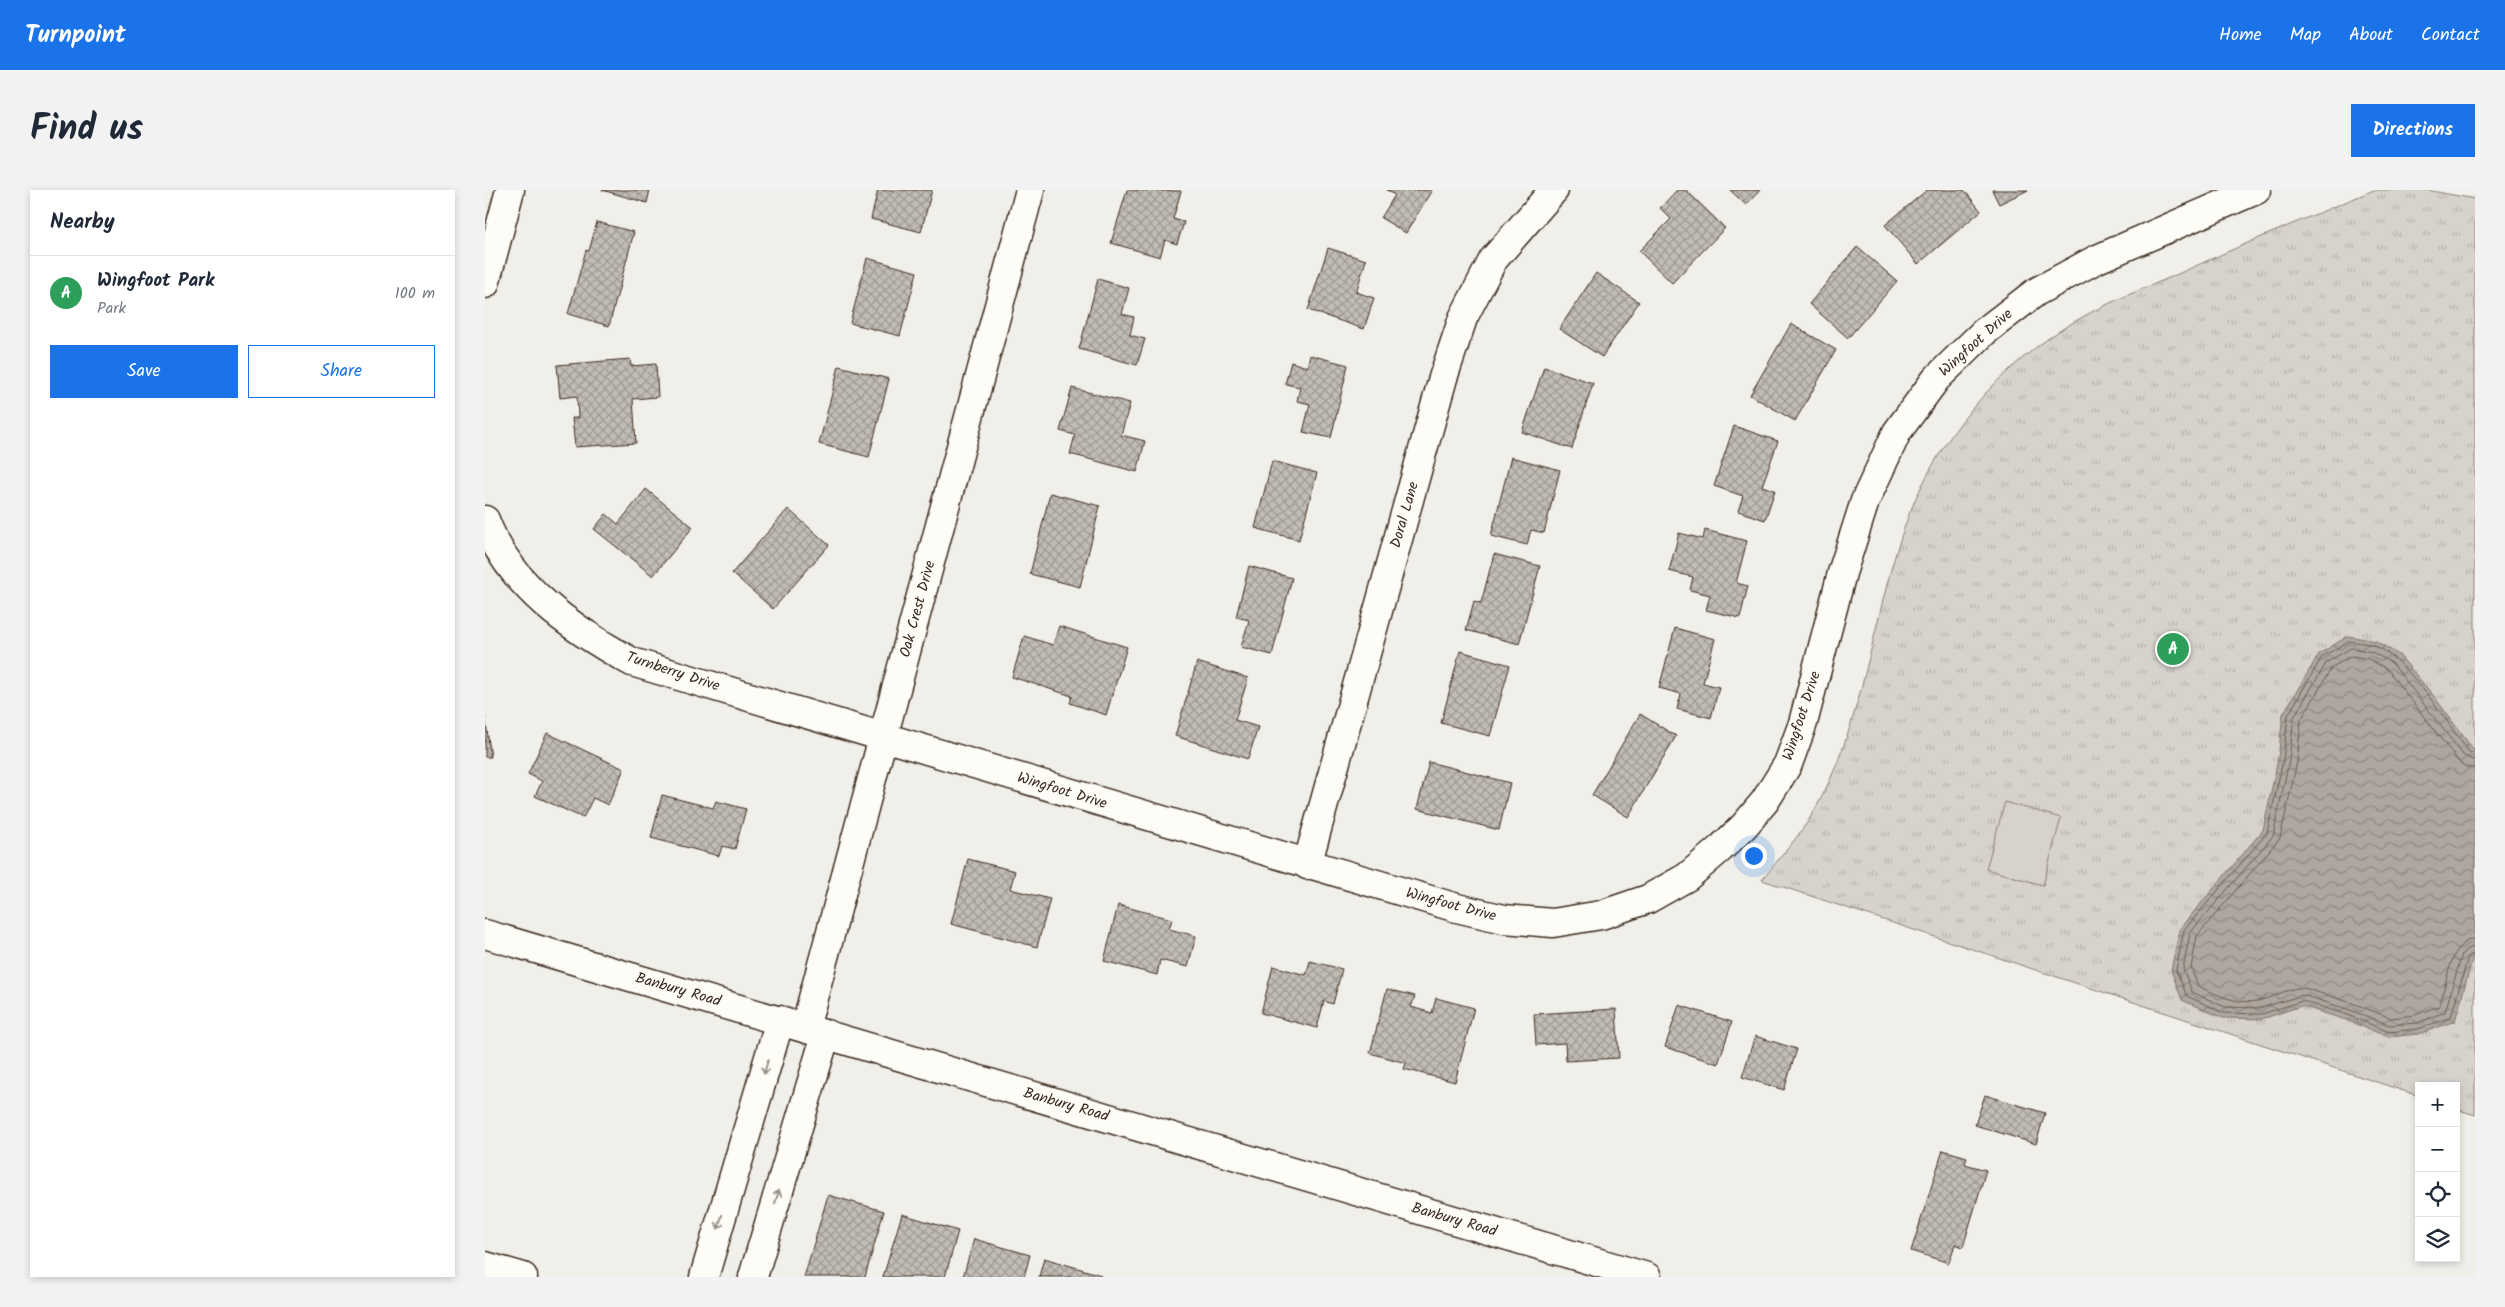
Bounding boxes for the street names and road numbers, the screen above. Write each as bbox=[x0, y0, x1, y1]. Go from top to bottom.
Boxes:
street label: Wingfoot Drive bbox=[1934, 303, 2019, 383]
street label: Doral Lane bbox=[1384, 479, 1426, 551]
street label: Oak Crest Drive bbox=[894, 558, 943, 660]
street label: Turnberry Drive bbox=[623, 646, 723, 698]
street label: Wingfoot Drive bbox=[1776, 668, 1828, 764]
street label: Wingfoot Drive bbox=[1014, 766, 1110, 816]
street label: Wingfoot Drive bbox=[1403, 881, 1499, 929]
street label: Banbury Road bbox=[633, 966, 724, 1014]
street label: Banbury Road bbox=[1021, 1081, 1112, 1129]
street label: Banbury Road bbox=[1409, 1196, 1500, 1244]

